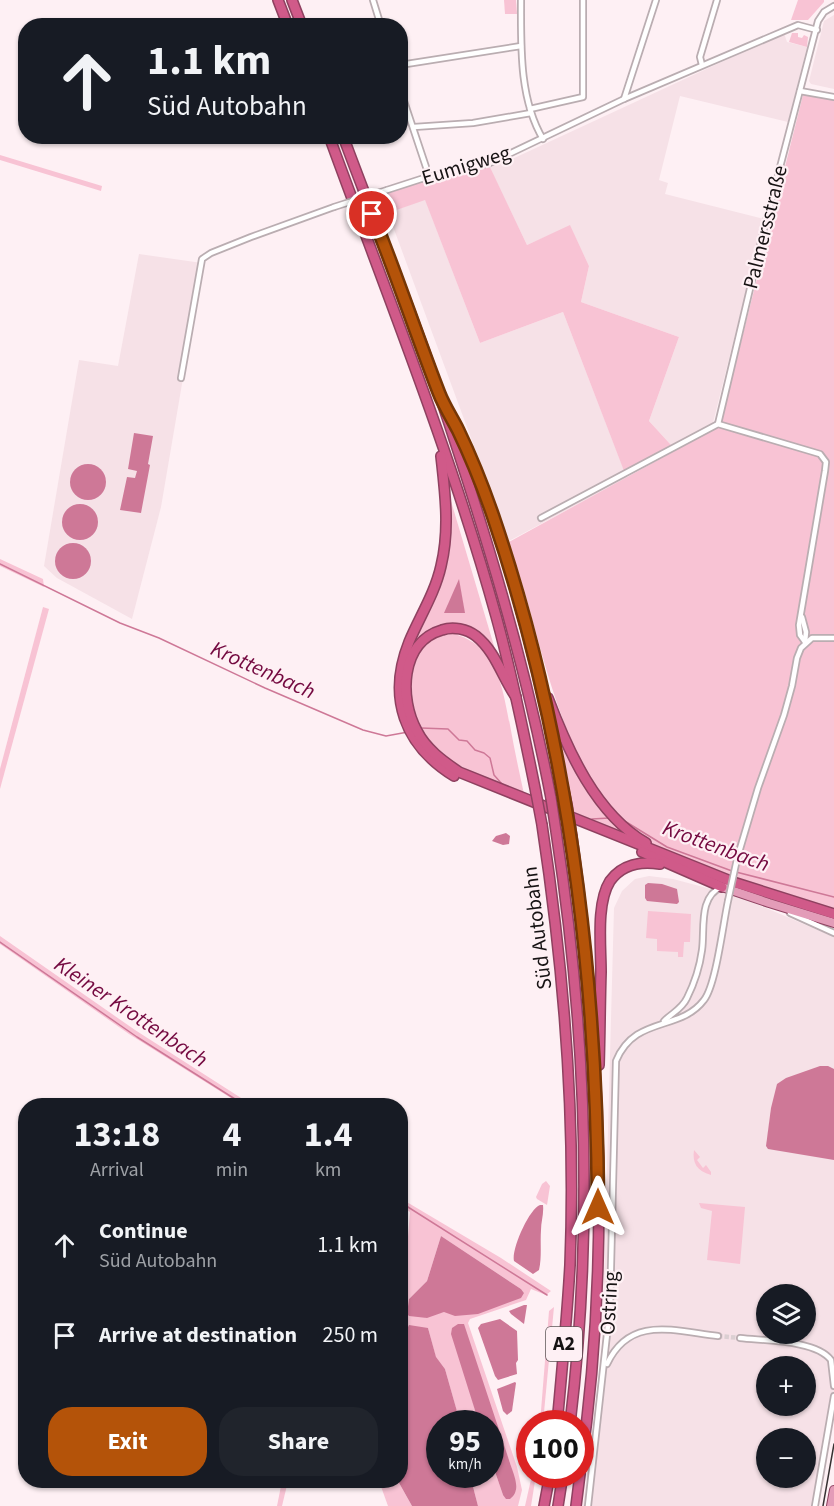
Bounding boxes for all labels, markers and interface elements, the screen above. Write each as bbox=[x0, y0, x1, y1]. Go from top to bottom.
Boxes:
text: 1.1 km bbox=[147, 31, 271, 91]
icon: ahead bbox=[48, 42, 126, 120]
text: Süd Autobahn bbox=[147, 87, 307, 126]
street label: Eumigweg bbox=[418, 137, 514, 193]
street label: Palmersstraße bbox=[735, 162, 795, 292]
pin bbox=[346, 188, 397, 239]
icon: arrive bbox=[355, 197, 388, 230]
water label: Krottenbach bbox=[206, 633, 320, 707]
water label: Krottenbach bbox=[658, 812, 774, 880]
street label: Süd Autobahn bbox=[515, 865, 559, 991]
water label: Kleiner Krottenbach bbox=[48, 949, 214, 1075]
text: 13:18 bbox=[73, 1109, 160, 1160]
text: 4 bbox=[223, 1109, 242, 1160]
text: 1.4 bbox=[304, 1109, 353, 1160]
text: Arrival bbox=[90, 1156, 144, 1184]
text: min bbox=[216, 1156, 248, 1184]
text: km bbox=[315, 1156, 341, 1184]
position arrow bbox=[566, 1175, 630, 1239]
text: Continue bbox=[99, 1215, 188, 1247]
icon: ahead bbox=[48, 1229, 81, 1262]
text: 1.1 km bbox=[317, 1229, 378, 1261]
text: Süd Autobahn bbox=[99, 1247, 217, 1275]
street label: Ostring bbox=[592, 1270, 626, 1336]
map controls bbox=[756, 1284, 816, 1488]
button: layers bbox=[756, 1284, 816, 1344]
icon: arrive bbox=[48, 1319, 81, 1352]
text: Arrive at destination bbox=[99, 1319, 297, 1351]
text: 250 m bbox=[323, 1319, 378, 1351]
road number: A2 bbox=[546, 1327, 582, 1361]
button: + bbox=[756, 1356, 816, 1416]
button: Exit bbox=[48, 1407, 207, 1476]
button: Share bbox=[219, 1407, 378, 1476]
speed limit sign: 100 bbox=[516, 1410, 594, 1488]
text: 95 bbox=[449, 1420, 481, 1463]
button: − bbox=[756, 1428, 816, 1488]
text: km/h bbox=[448, 1454, 482, 1475]

